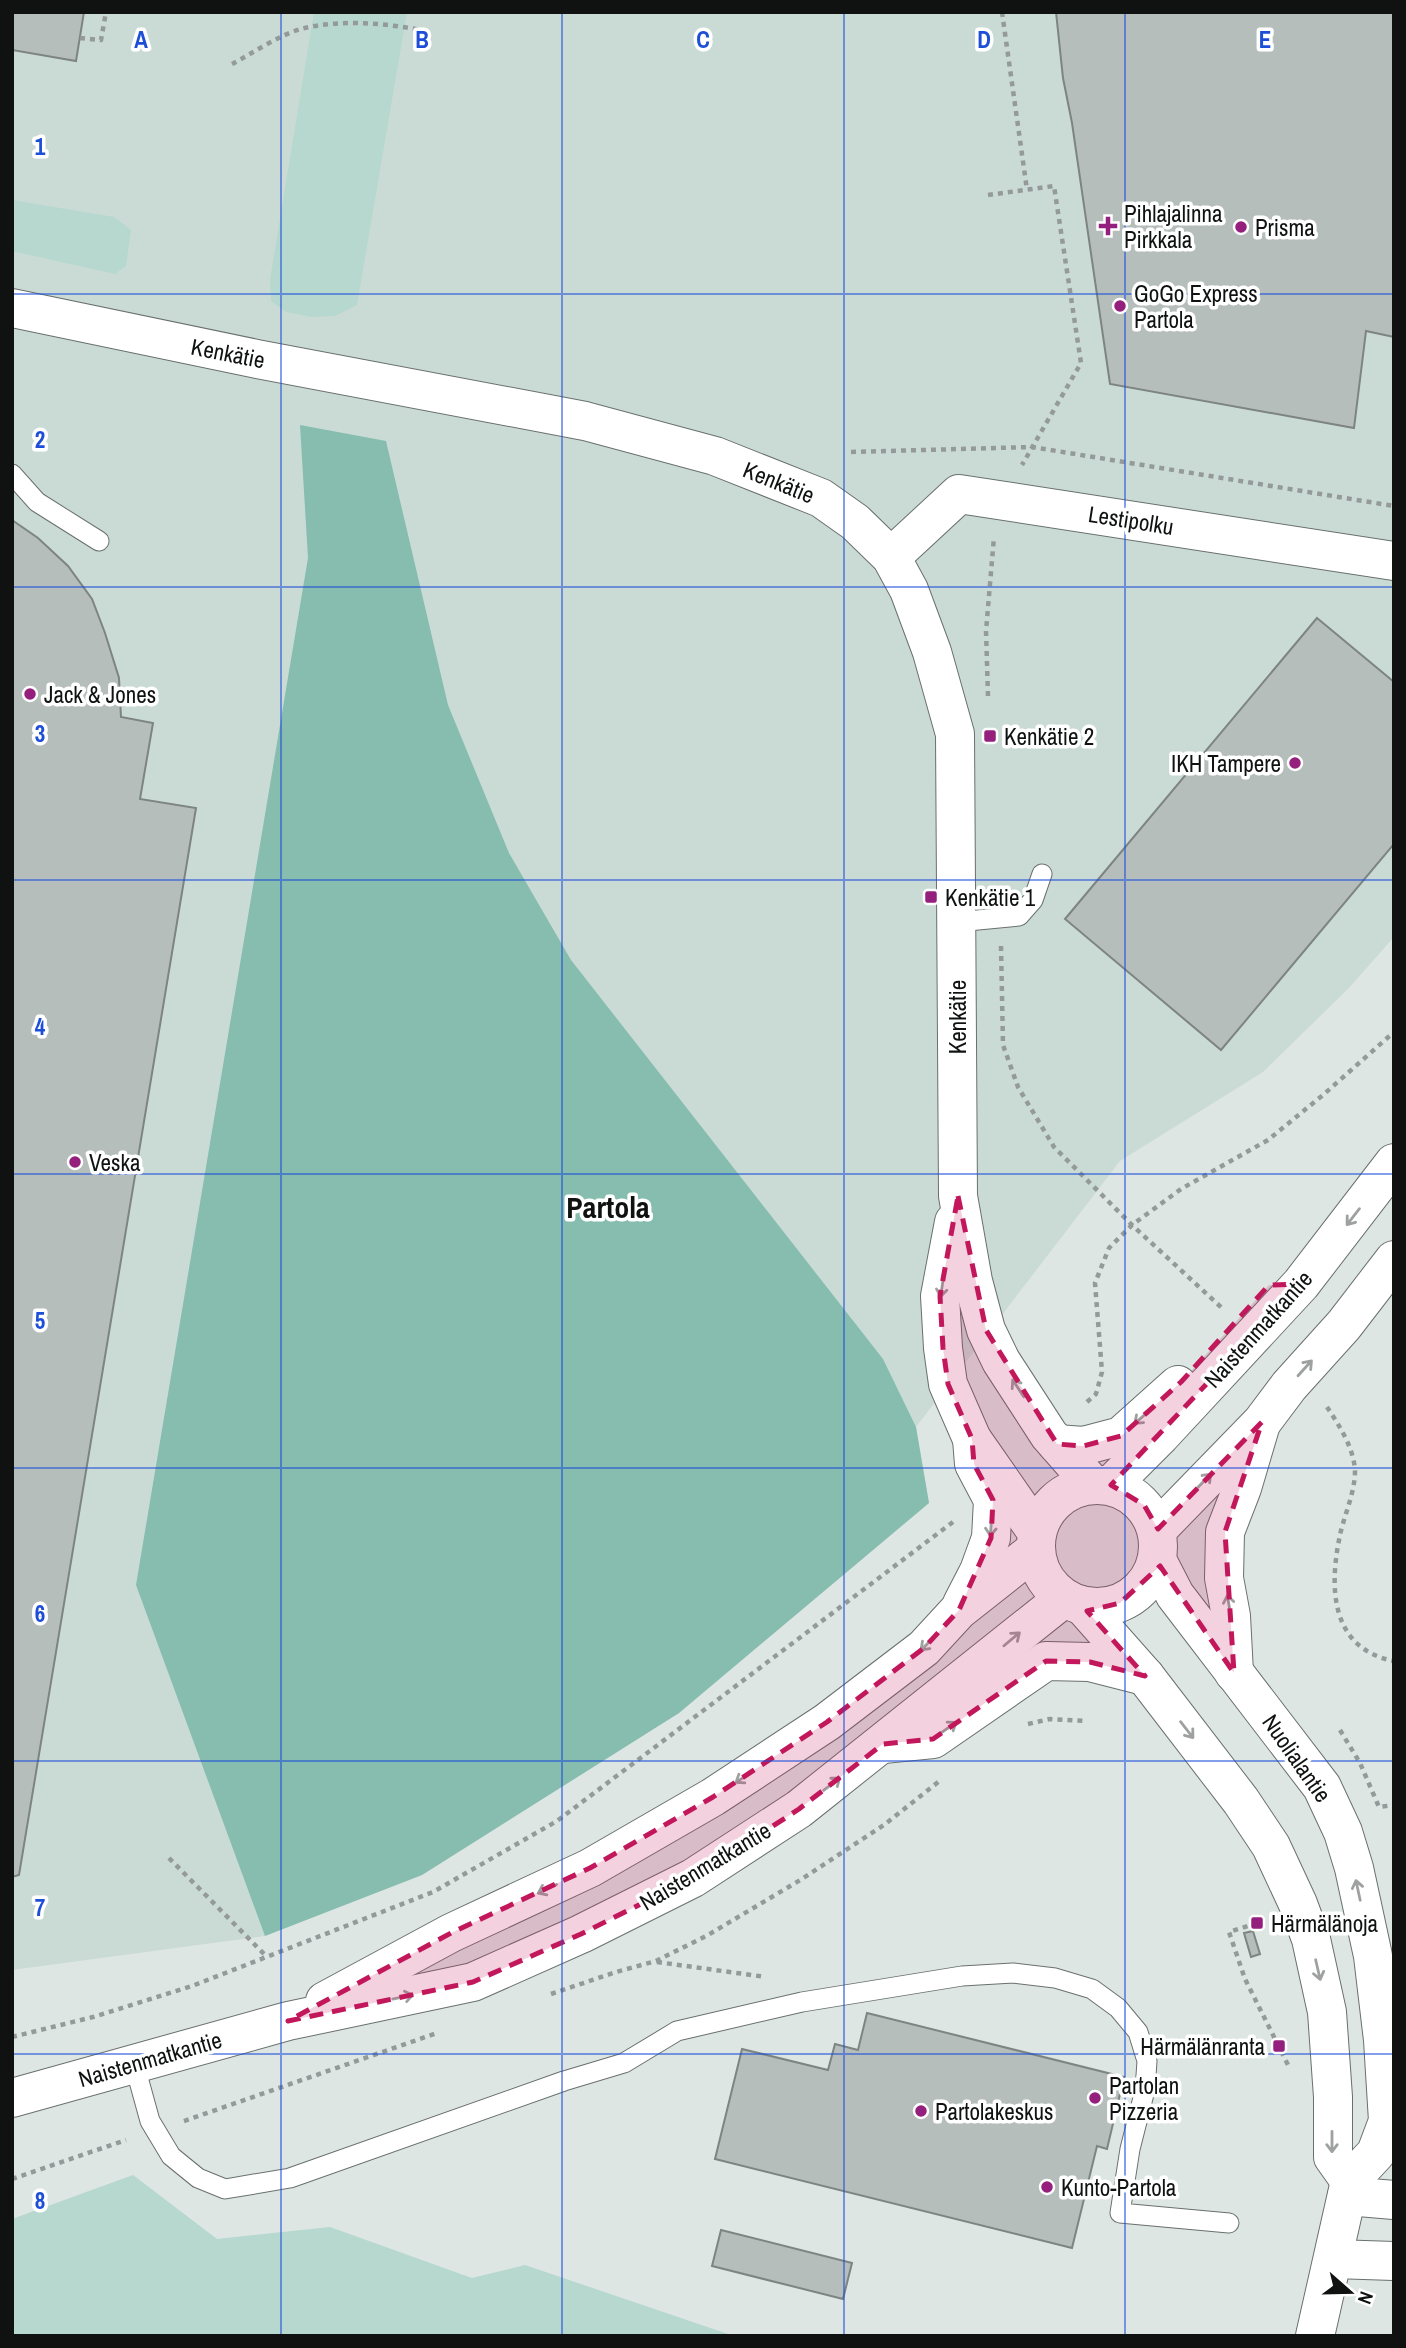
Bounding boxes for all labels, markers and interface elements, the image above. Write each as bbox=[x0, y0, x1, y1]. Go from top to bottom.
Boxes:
text: A bbox=[134, 24, 148, 55]
text: B bbox=[415, 24, 429, 55]
text: C bbox=[696, 24, 710, 55]
text: D bbox=[977, 24, 991, 55]
text: E bbox=[1259, 24, 1271, 55]
text: 1 bbox=[35, 131, 46, 162]
place label: Pihlajalinna Pirkkala bbox=[1124, 198, 1223, 255]
place label: Prisma bbox=[1255, 212, 1315, 243]
marker: Pihlajalinna Pirkkala bbox=[1098, 216, 1118, 236]
marker: Prisma bbox=[1233, 219, 1249, 235]
place label: GoGo Express Partola bbox=[1134, 278, 1258, 335]
marker: GoGo Express Partola bbox=[1112, 298, 1128, 314]
street label: Kenkätie bbox=[188, 331, 268, 375]
text: 2 bbox=[35, 424, 45, 455]
street label: Kenkätie bbox=[739, 454, 819, 510]
street label: Lestipolku bbox=[1086, 498, 1176, 542]
place label: Jack & Jones bbox=[44, 679, 156, 710]
marker: Jack & Jones bbox=[22, 686, 38, 702]
text: 3 bbox=[35, 718, 45, 749]
place label: Kenkätie 2 bbox=[1004, 721, 1094, 752]
marker: Kenkätie 2 bbox=[982, 728, 998, 744]
place label: IKH Tampere bbox=[1171, 748, 1281, 779]
marker: IKH Tampere bbox=[1287, 755, 1303, 771]
place label: Kenkätie 1 bbox=[945, 882, 1036, 913]
marker: Kenkätie 1 bbox=[923, 889, 939, 905]
street label: Kenkätie bbox=[942, 980, 973, 1054]
text: 4 bbox=[35, 1011, 46, 1042]
place label: Veska bbox=[89, 1147, 141, 1178]
marker: Veska bbox=[67, 1154, 83, 1170]
district label: Partola bbox=[566, 1187, 650, 1227]
one-way arrow bbox=[1345, 1207, 1360, 1226]
street label: Naistenmatkantie bbox=[1197, 1264, 1319, 1394]
one-way arrow bbox=[936, 1275, 949, 1298]
text: 5 bbox=[35, 1305, 45, 1336]
one-way arrow bbox=[1297, 1360, 1313, 1378]
one-way arrow bbox=[1011, 1379, 1026, 1398]
one-way arrow bbox=[1133, 1409, 1151, 1425]
one-way arrow bbox=[1196, 1473, 1213, 1490]
one-way arrow bbox=[984, 1515, 997, 1537]
one-way arrow bbox=[1222, 1594, 1235, 1617]
text: 6 bbox=[35, 1598, 45, 1629]
one-way arrow bbox=[1002, 1631, 1020, 1646]
one-way arrow bbox=[919, 1634, 936, 1651]
street label: Nuolialantie bbox=[1255, 1708, 1339, 1808]
one-way arrow bbox=[1180, 1720, 1195, 1739]
one-way arrow bbox=[938, 1721, 957, 1736]
one-way arrow bbox=[735, 1770, 755, 1784]
one-way arrow bbox=[822, 1776, 840, 1791]
street label: Naistenmatkantie bbox=[634, 1815, 776, 1917]
one-way arrow bbox=[1351, 1879, 1365, 1902]
one-way arrow bbox=[536, 1883, 557, 1896]
text: 7 bbox=[35, 1892, 45, 1923]
place label: Härmälänoja bbox=[1271, 1908, 1378, 1939]
marker: Härmälänoja bbox=[1249, 1915, 1265, 1931]
one-way arrow bbox=[1312, 1958, 1325, 1981]
one-way arrow bbox=[391, 1989, 414, 2003]
street label: Naistenmatkantie bbox=[75, 2024, 225, 2094]
place label: Härmälänranta bbox=[1140, 2031, 1266, 2062]
marker: Härmälänranta bbox=[1271, 2038, 1287, 2054]
place label: Partolan Pizzeria bbox=[1109, 2070, 1179, 2127]
marker: Partolan Pizzeria bbox=[1087, 2090, 1103, 2106]
place label: Partolakeskus bbox=[935, 2096, 1053, 2127]
marker: Partolakeskus bbox=[913, 2103, 929, 2119]
one-way arrow bbox=[1325, 2130, 1339, 2153]
place label: Kunto-Partola bbox=[1061, 2172, 1177, 2203]
marker: Kunto-Partola bbox=[1039, 2179, 1055, 2195]
text: 8 bbox=[35, 2185, 45, 2216]
north arrow bbox=[1315, 2257, 1385, 2327]
text: N bbox=[1352, 2288, 1380, 2308]

